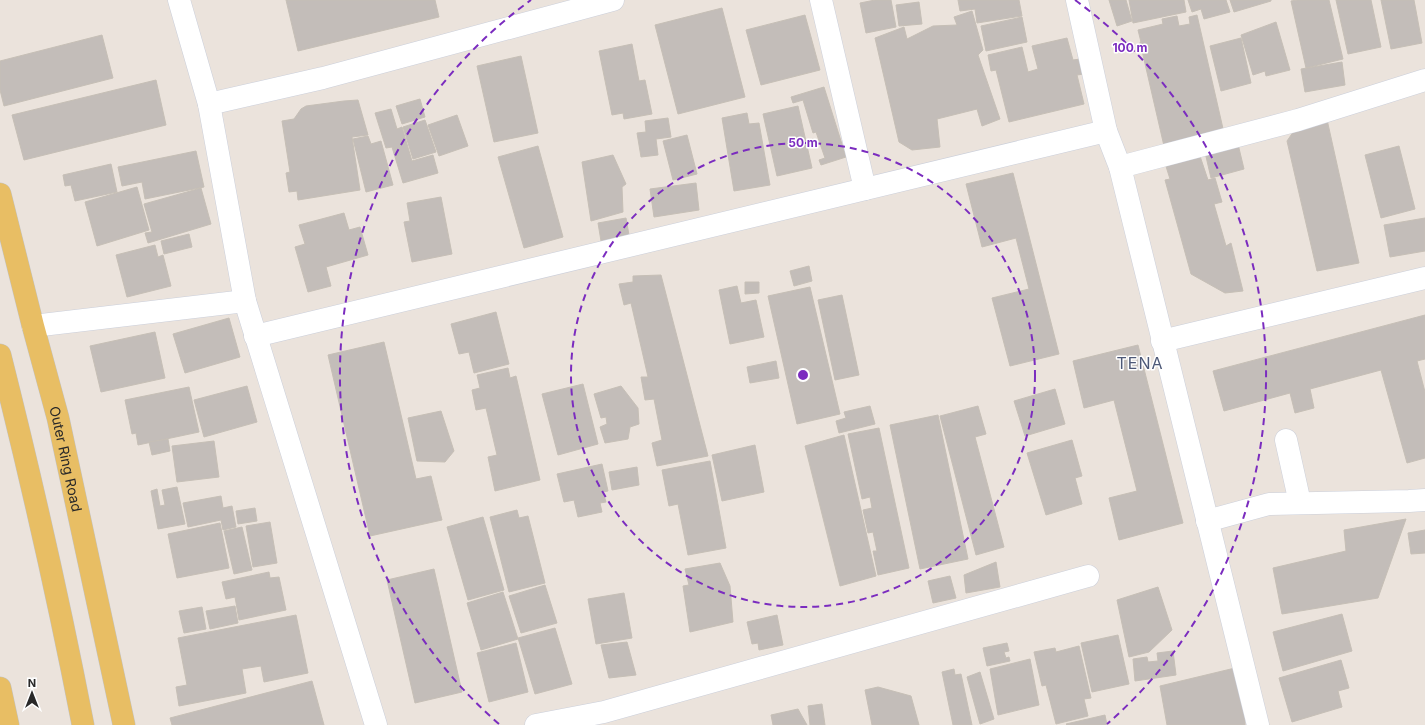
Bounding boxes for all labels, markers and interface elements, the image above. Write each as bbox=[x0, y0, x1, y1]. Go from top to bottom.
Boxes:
text: 100 m bbox=[1112, 40, 1148, 55]
text: 50 m bbox=[788, 135, 818, 150]
district label: TENA bbox=[1116, 353, 1164, 373]
centre of rings bbox=[796, 368, 810, 382]
street label: Outer Ring Road bbox=[47, 404, 86, 513]
north arrow bbox=[12, 673, 52, 713]
text: N bbox=[28, 676, 36, 690]

